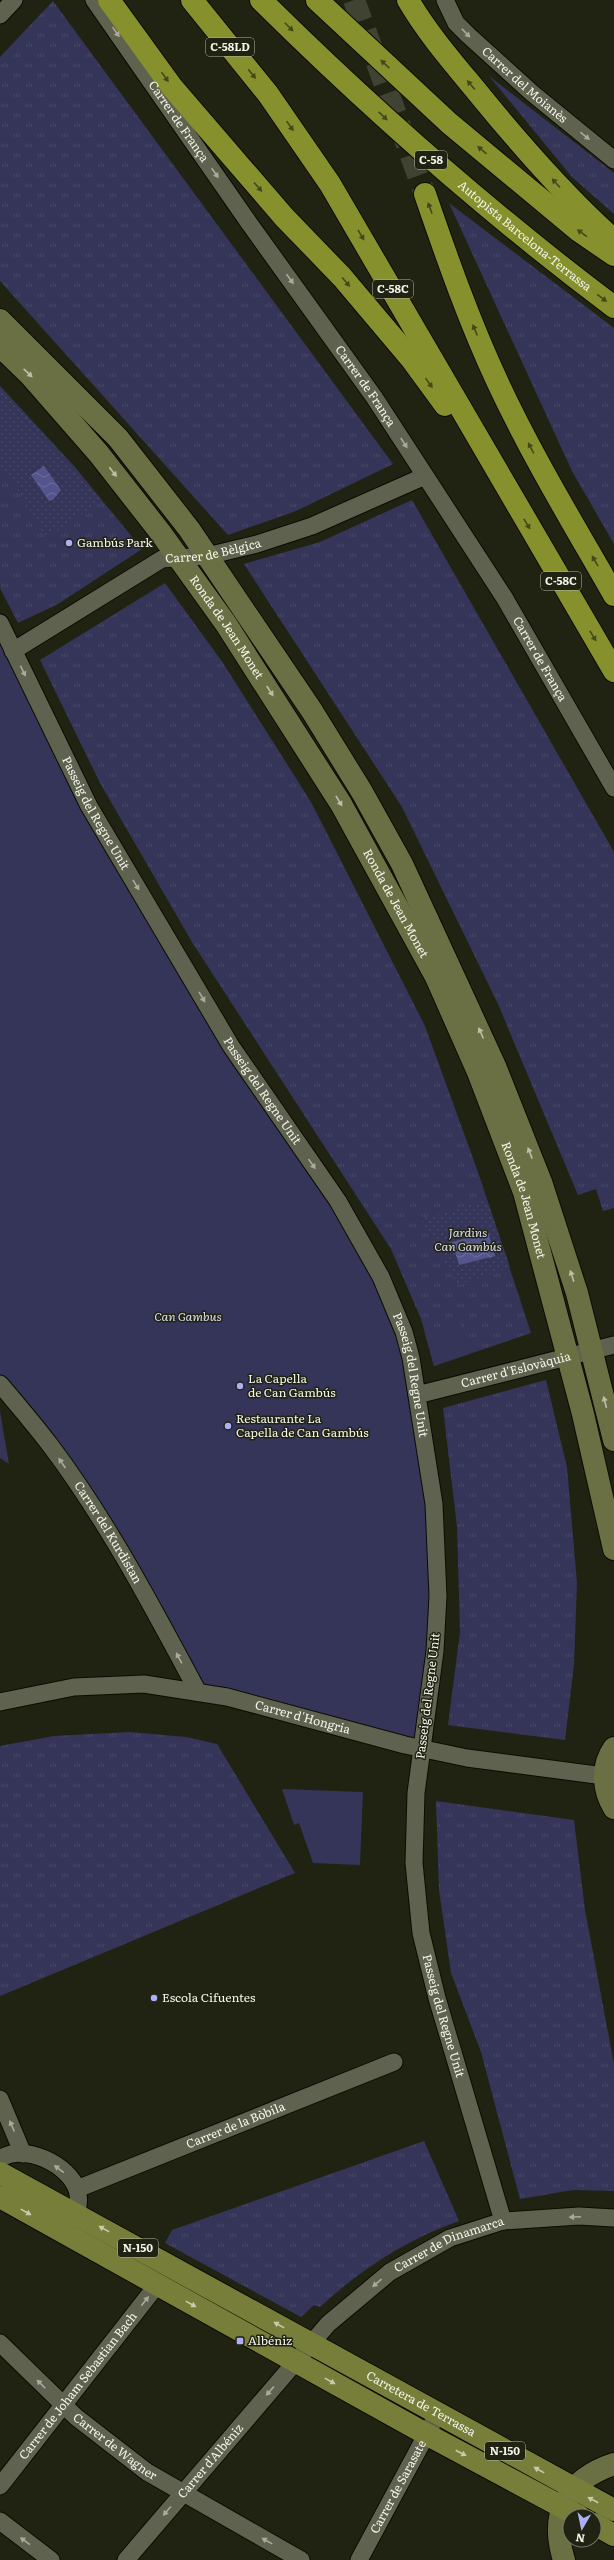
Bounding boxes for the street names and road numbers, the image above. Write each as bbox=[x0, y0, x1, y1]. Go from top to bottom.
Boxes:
road number: C-58LD bbox=[206, 38, 254, 56]
street label: Carrer del Moianès bbox=[478, 42, 572, 127]
street label: Carrer de França bbox=[145, 77, 214, 166]
road number: C-58 bbox=[415, 151, 447, 169]
street label: Autopista Barcelona-Terrassa bbox=[455, 176, 596, 295]
road number: C-58C bbox=[373, 280, 413, 298]
street label: Carrer de França bbox=[332, 341, 401, 430]
street label: Carrer de Bèlgica bbox=[165, 533, 264, 567]
street label: Ronda de Jean Monet bbox=[186, 571, 269, 682]
road number: C-58C bbox=[541, 572, 581, 590]
street label: Carrer de França bbox=[509, 613, 573, 705]
street label: Passeig del Regne Unit bbox=[58, 753, 135, 873]
street label: Ronda de Jean Monet bbox=[359, 845, 434, 961]
street label: Passeig del Regne Unit bbox=[220, 1033, 307, 1148]
street label: Ronda de Jean Monet bbox=[497, 1139, 551, 1261]
street label: Passeig del Regne Unit bbox=[389, 1309, 433, 1438]
street label: Carrer d'Eslovàquia bbox=[459, 1346, 573, 1392]
street label: Carrer del Kurdistan bbox=[70, 1477, 147, 1587]
street label: Passeig del Regne Unit bbox=[410, 1632, 444, 1760]
street label: Carrer d'Hongria bbox=[253, 1695, 353, 1738]
street label: Passeig del Regne Unit bbox=[419, 1952, 470, 2080]
street label: Carrer de la Bòbila bbox=[183, 2096, 288, 2152]
street label: Carrer de Dinamarca bbox=[390, 2211, 506, 2276]
road number: N-150 bbox=[118, 2239, 158, 2257]
street label: Carrer de Joham Sebastian Bach bbox=[14, 2308, 141, 2463]
street label: Carretera de Terrassa bbox=[363, 2366, 480, 2441]
street label: Carrer de Wagner bbox=[70, 2408, 161, 2484]
street label: Carrer d'Albéniz bbox=[173, 2419, 247, 2502]
street label: Carrer de Sarasate bbox=[365, 2436, 430, 2536]
road number: N-150 bbox=[485, 2442, 525, 2460]

